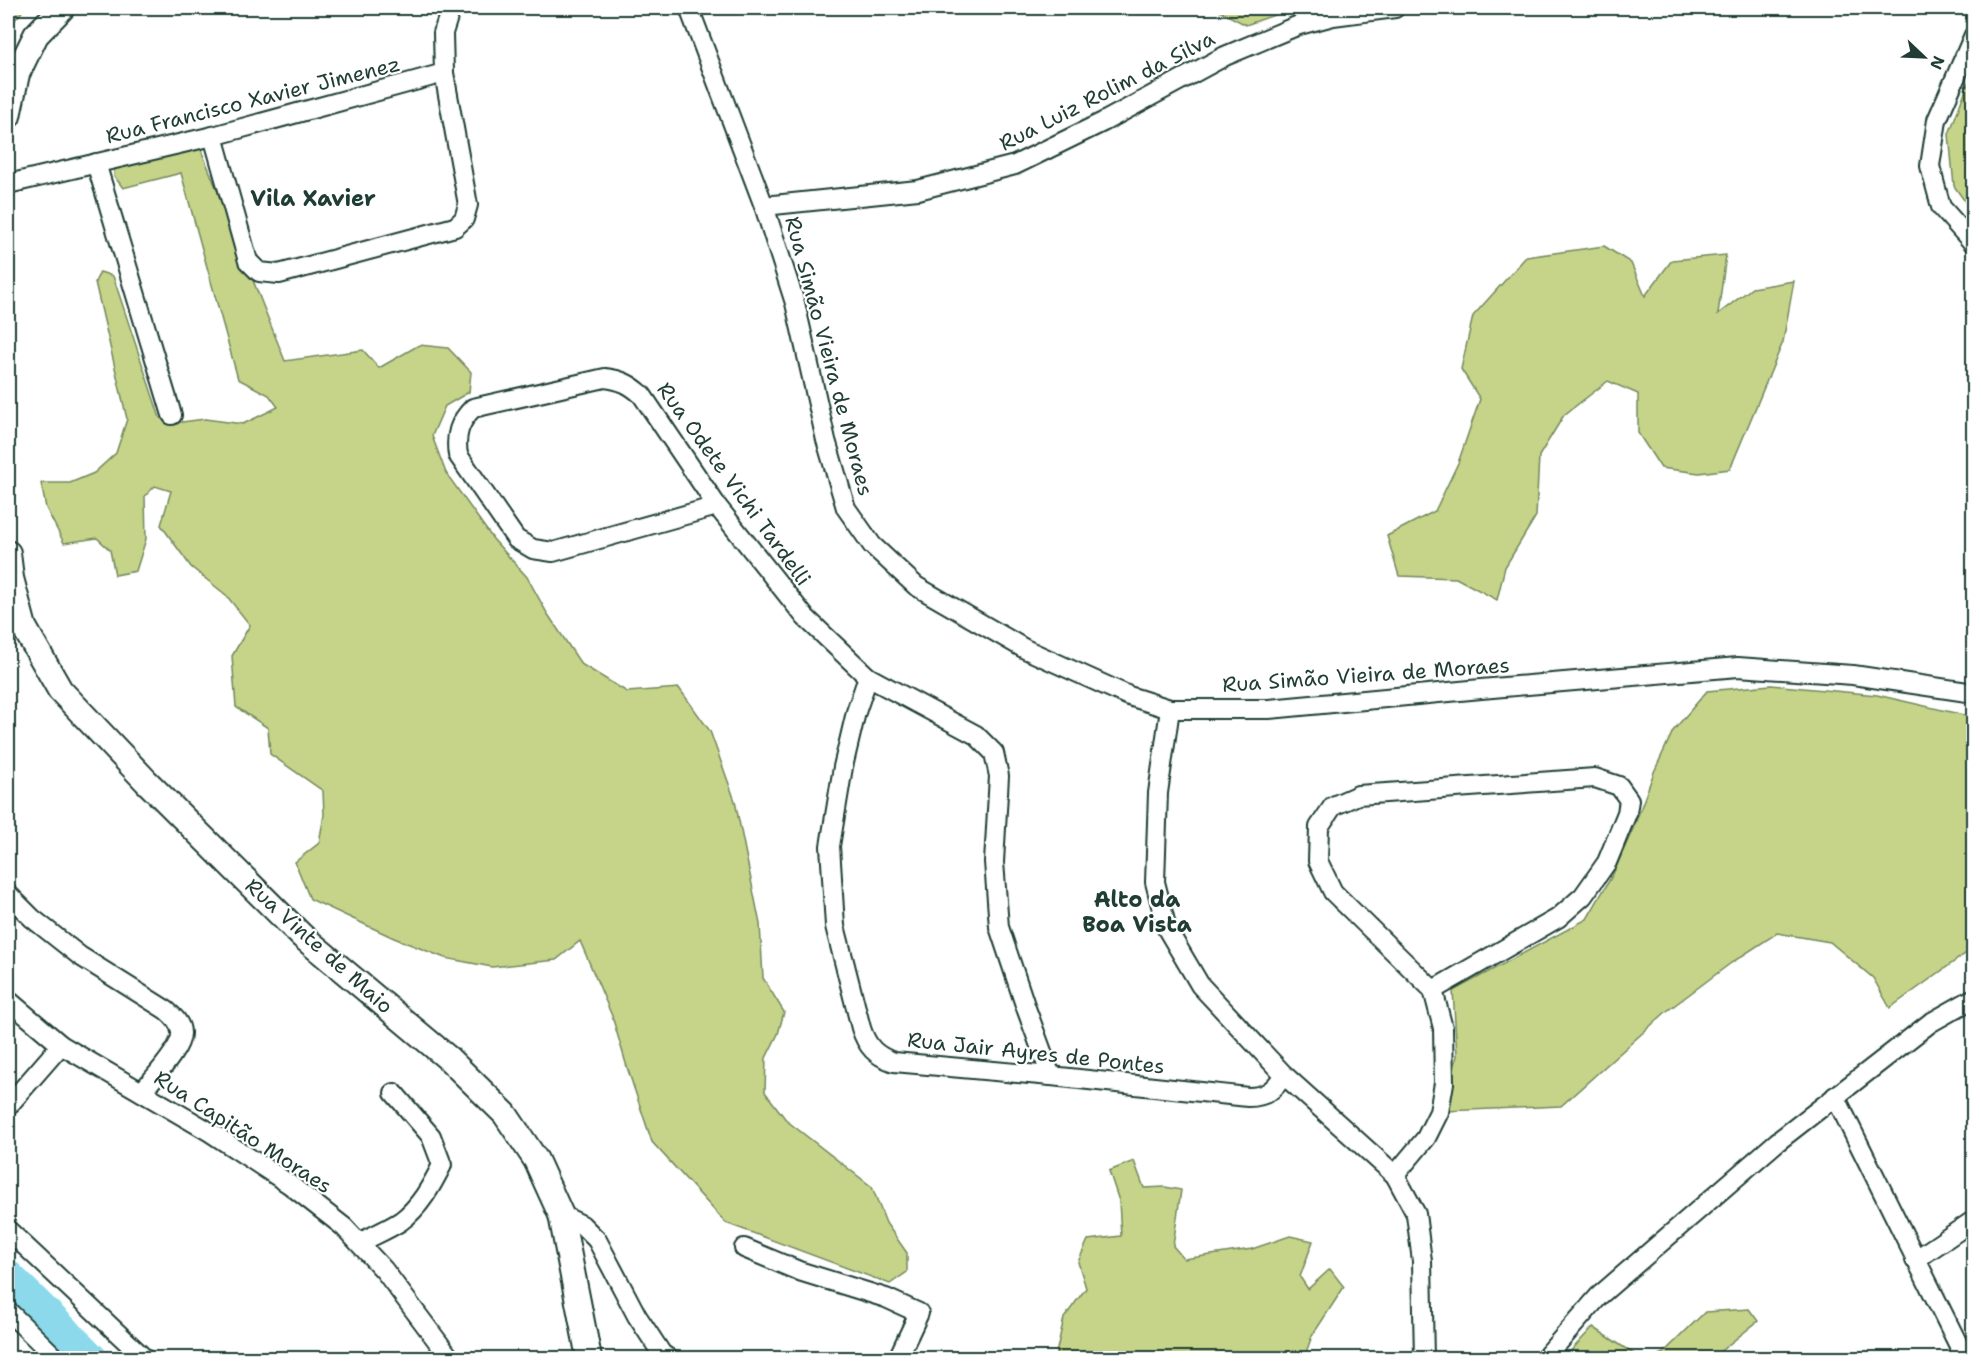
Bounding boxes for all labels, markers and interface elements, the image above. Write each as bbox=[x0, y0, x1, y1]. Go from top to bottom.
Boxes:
street label: Rua Luiz Rolim da Silva bbox=[994, 24, 1220, 158]
north arrow bbox=[1894, 27, 1954, 87]
street label: Rua Francisco Xavier Jimenez bbox=[103, 50, 403, 150]
text: N bbox=[1925, 53, 1949, 73]
district label: Vila Xavier bbox=[250, 184, 376, 213]
street label: Rua Simão Vieira de Moraes bbox=[778, 213, 880, 499]
street label: Rua Odete Vichi Tardelli bbox=[651, 377, 817, 591]
street label: Rua Simão Vieira de Moraes bbox=[1221, 651, 1511, 699]
street label: Rua Vinte de Maio bbox=[239, 872, 399, 1020]
district label: Alto da Boa Vista bbox=[1082, 885, 1192, 939]
street label: Rua Jair Ayres de Pontes bbox=[906, 1026, 1166, 1080]
street label: Rua Capitão Moraes bbox=[149, 1064, 337, 1200]

